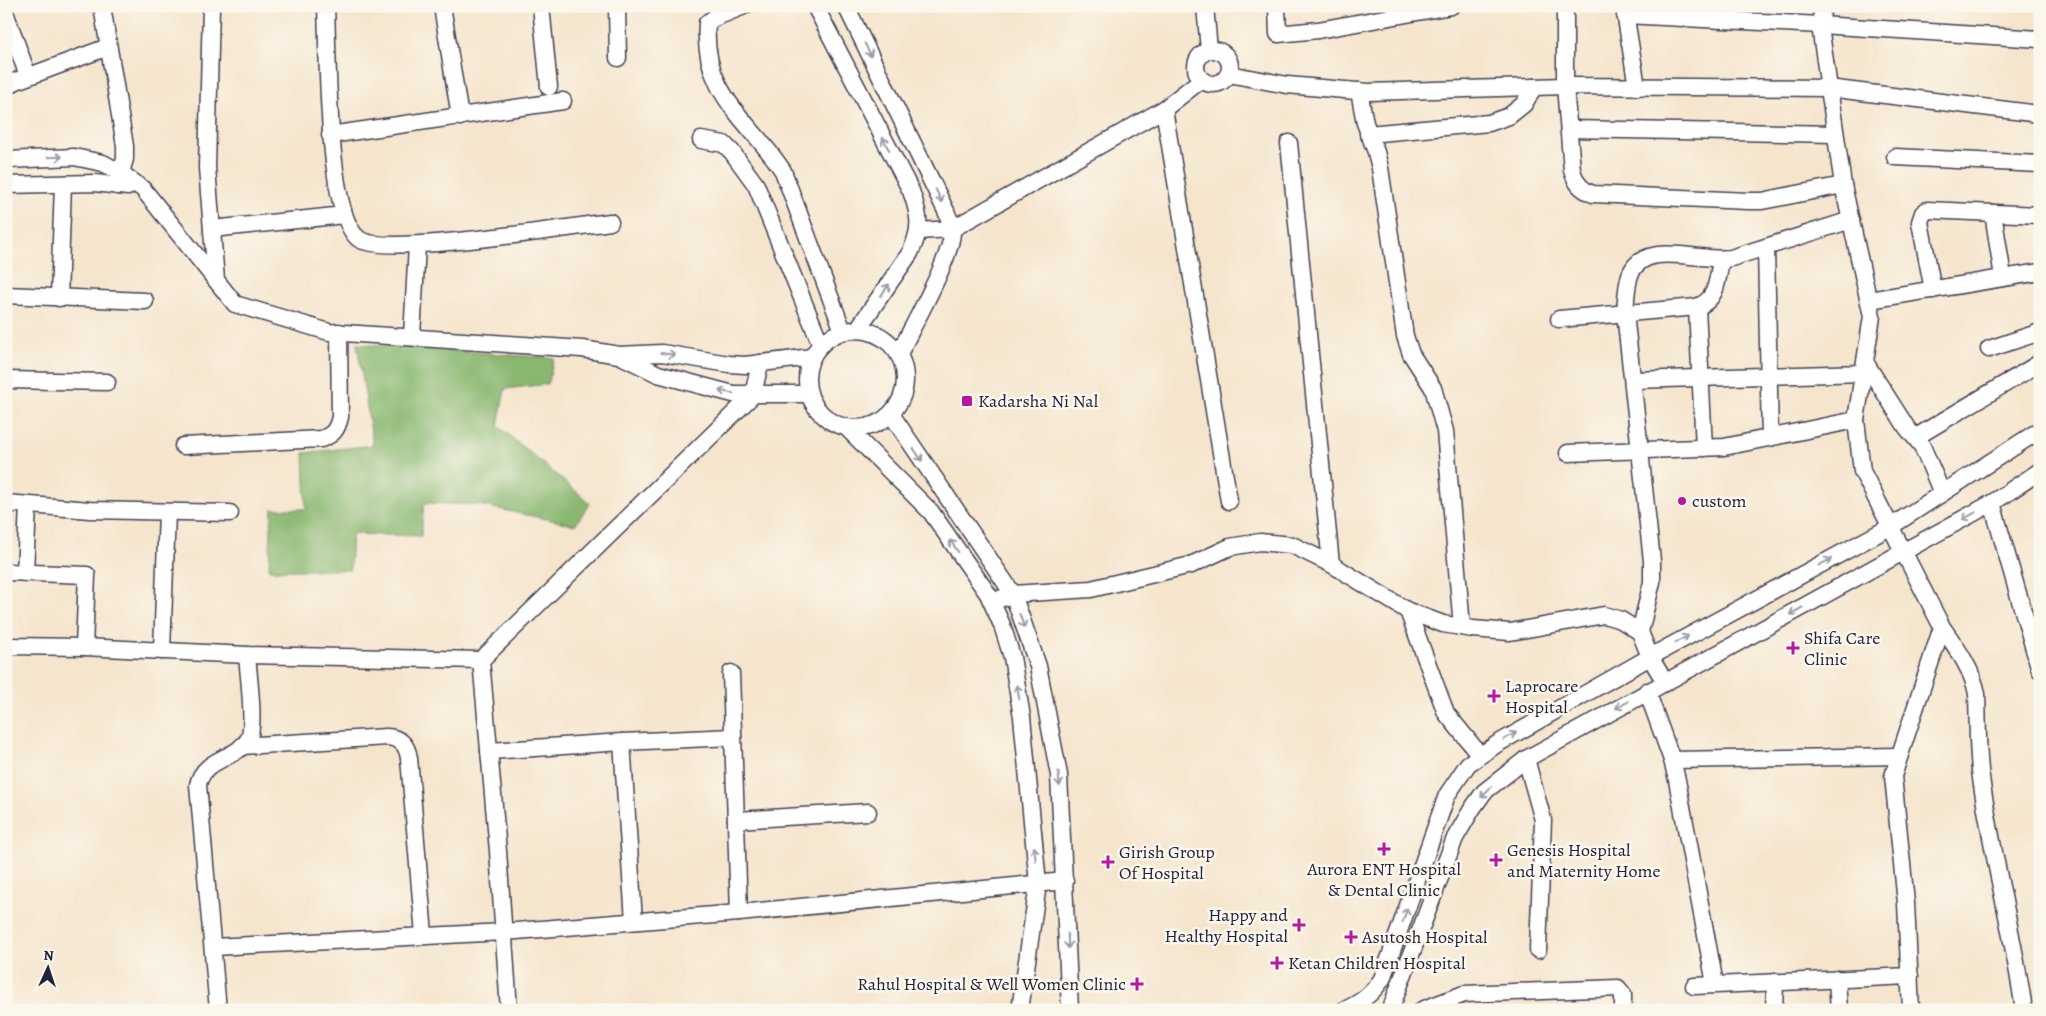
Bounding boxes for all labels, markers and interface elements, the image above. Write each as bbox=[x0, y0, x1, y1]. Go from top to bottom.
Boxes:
one-way arrow bbox=[863, 42, 873, 57]
one-way arrow bbox=[881, 136, 891, 151]
one-way arrow bbox=[46, 152, 63, 162]
one-way arrow bbox=[934, 188, 944, 203]
one-way arrow bbox=[880, 283, 890, 297]
one-way arrow bbox=[659, 350, 675, 360]
one-way arrow bbox=[718, 387, 734, 396]
place label: Kadarsha Ni Nal bbox=[978, 389, 1099, 413]
marker: Kadarsha Ni Nal bbox=[960, 394, 974, 408]
one-way arrow bbox=[913, 447, 923, 461]
place label: custom bbox=[1692, 489, 1747, 513]
marker: custom bbox=[1676, 495, 1688, 507]
one-way arrow bbox=[1962, 512, 1977, 521]
one-way arrow bbox=[949, 539, 959, 553]
one-way arrow bbox=[1818, 557, 1833, 567]
one-way arrow bbox=[1789, 606, 1804, 616]
one-way arrow bbox=[1018, 613, 1027, 629]
place label: Shifa Care Clinic bbox=[1804, 626, 1880, 671]
one-way arrow bbox=[1675, 634, 1690, 644]
marker: Shifa Care Clinic bbox=[1786, 641, 1800, 655]
place label: Laprocare Hospital bbox=[1505, 674, 1578, 719]
one-way arrow bbox=[1013, 685, 1023, 701]
marker: Laprocare Hospital bbox=[1487, 689, 1501, 703]
one-way arrow bbox=[1615, 700, 1630, 710]
one-way arrow bbox=[1503, 731, 1517, 741]
one-way arrow bbox=[1055, 771, 1064, 787]
one-way arrow bbox=[1480, 785, 1492, 798]
place label: Genesis Hospital and Maternity Home bbox=[1507, 838, 1661, 883]
place label: Girish Group Of Hospital bbox=[1119, 840, 1215, 885]
marker: Aurora ENT Hospital & Dental Clinic bbox=[1377, 842, 1391, 856]
one-way arrow bbox=[1030, 846, 1040, 862]
marker: Genesis Hospital and Maternity Home bbox=[1489, 853, 1503, 867]
marker: Girish Group Of Hospital bbox=[1101, 855, 1115, 869]
place label: Aurora ENT Hospital & Dental Clinic bbox=[1306, 857, 1461, 902]
place label: Happy and Healthy Hospital bbox=[1164, 903, 1289, 948]
one-way arrow bbox=[1401, 907, 1410, 923]
marker: Happy and Healthy Hospital bbox=[1292, 918, 1306, 932]
place label: Asutosh Hospital bbox=[1361, 925, 1488, 949]
marker: Asutosh Hospital bbox=[1344, 930, 1358, 944]
one-way arrow bbox=[1063, 933, 1072, 949]
north arrow bbox=[22, 944, 72, 994]
text: N bbox=[43, 946, 54, 965]
place label: Ketan Children Hospital bbox=[1288, 951, 1466, 975]
marker: Ketan Children Hospital bbox=[1270, 956, 1284, 970]
place label: Rahul Hospital & Well Women Clinic bbox=[857, 972, 1126, 996]
marker: Rahul Hospital & Well Women Clinic bbox=[1130, 977, 1144, 991]

